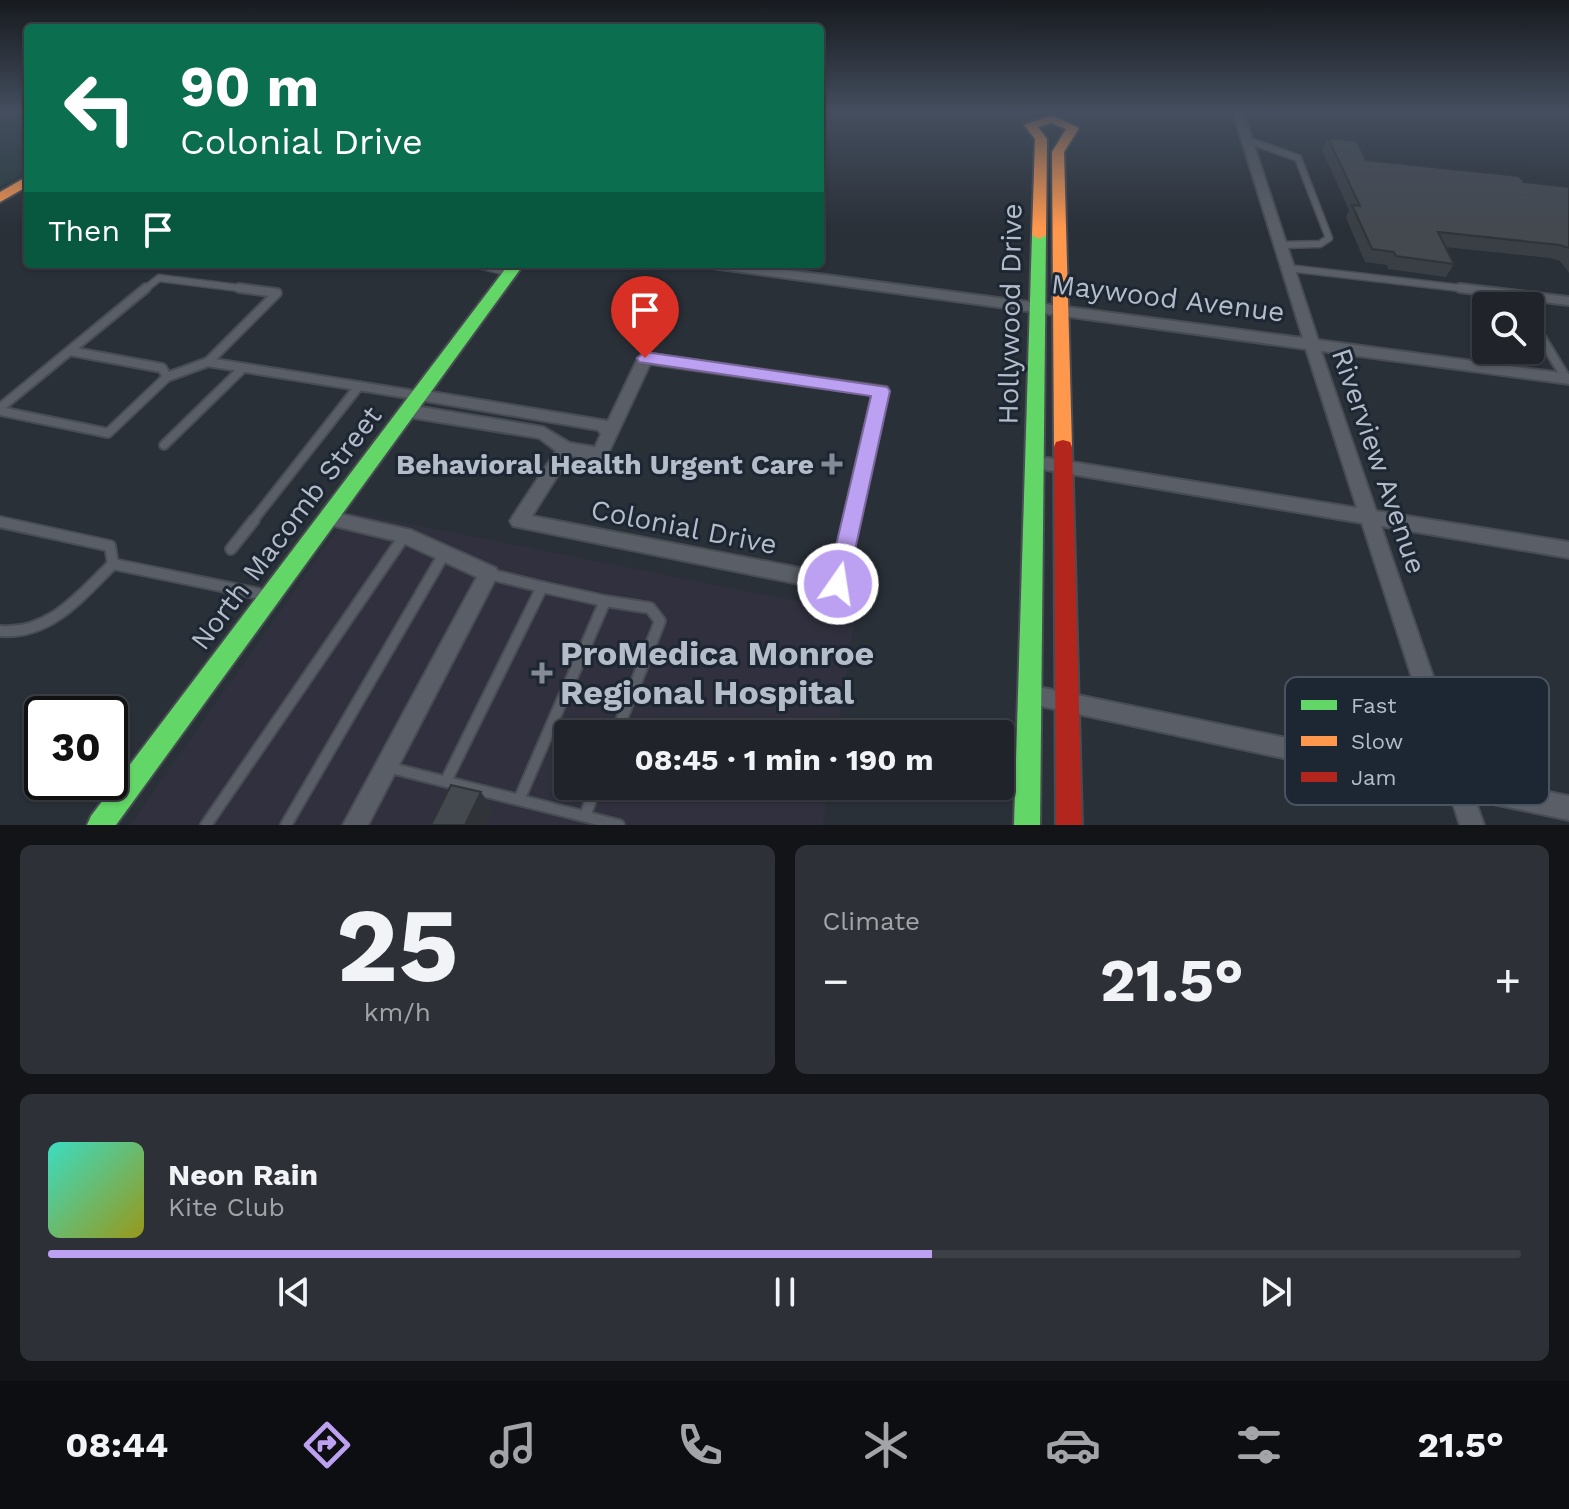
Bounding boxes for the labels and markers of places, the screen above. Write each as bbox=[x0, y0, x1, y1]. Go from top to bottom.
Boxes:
pin bbox=[611, 276, 679, 358]
place label: Behavioral Health Urgent Care bbox=[396, 448, 814, 481]
marker: Behavioral Health Urgent Care bbox=[821, 453, 843, 475]
place label: ProMedica Monroe Regional Hospital bbox=[560, 633, 874, 712]
marker: ProMedica Monroe Regional Hospital bbox=[531, 662, 553, 684]

